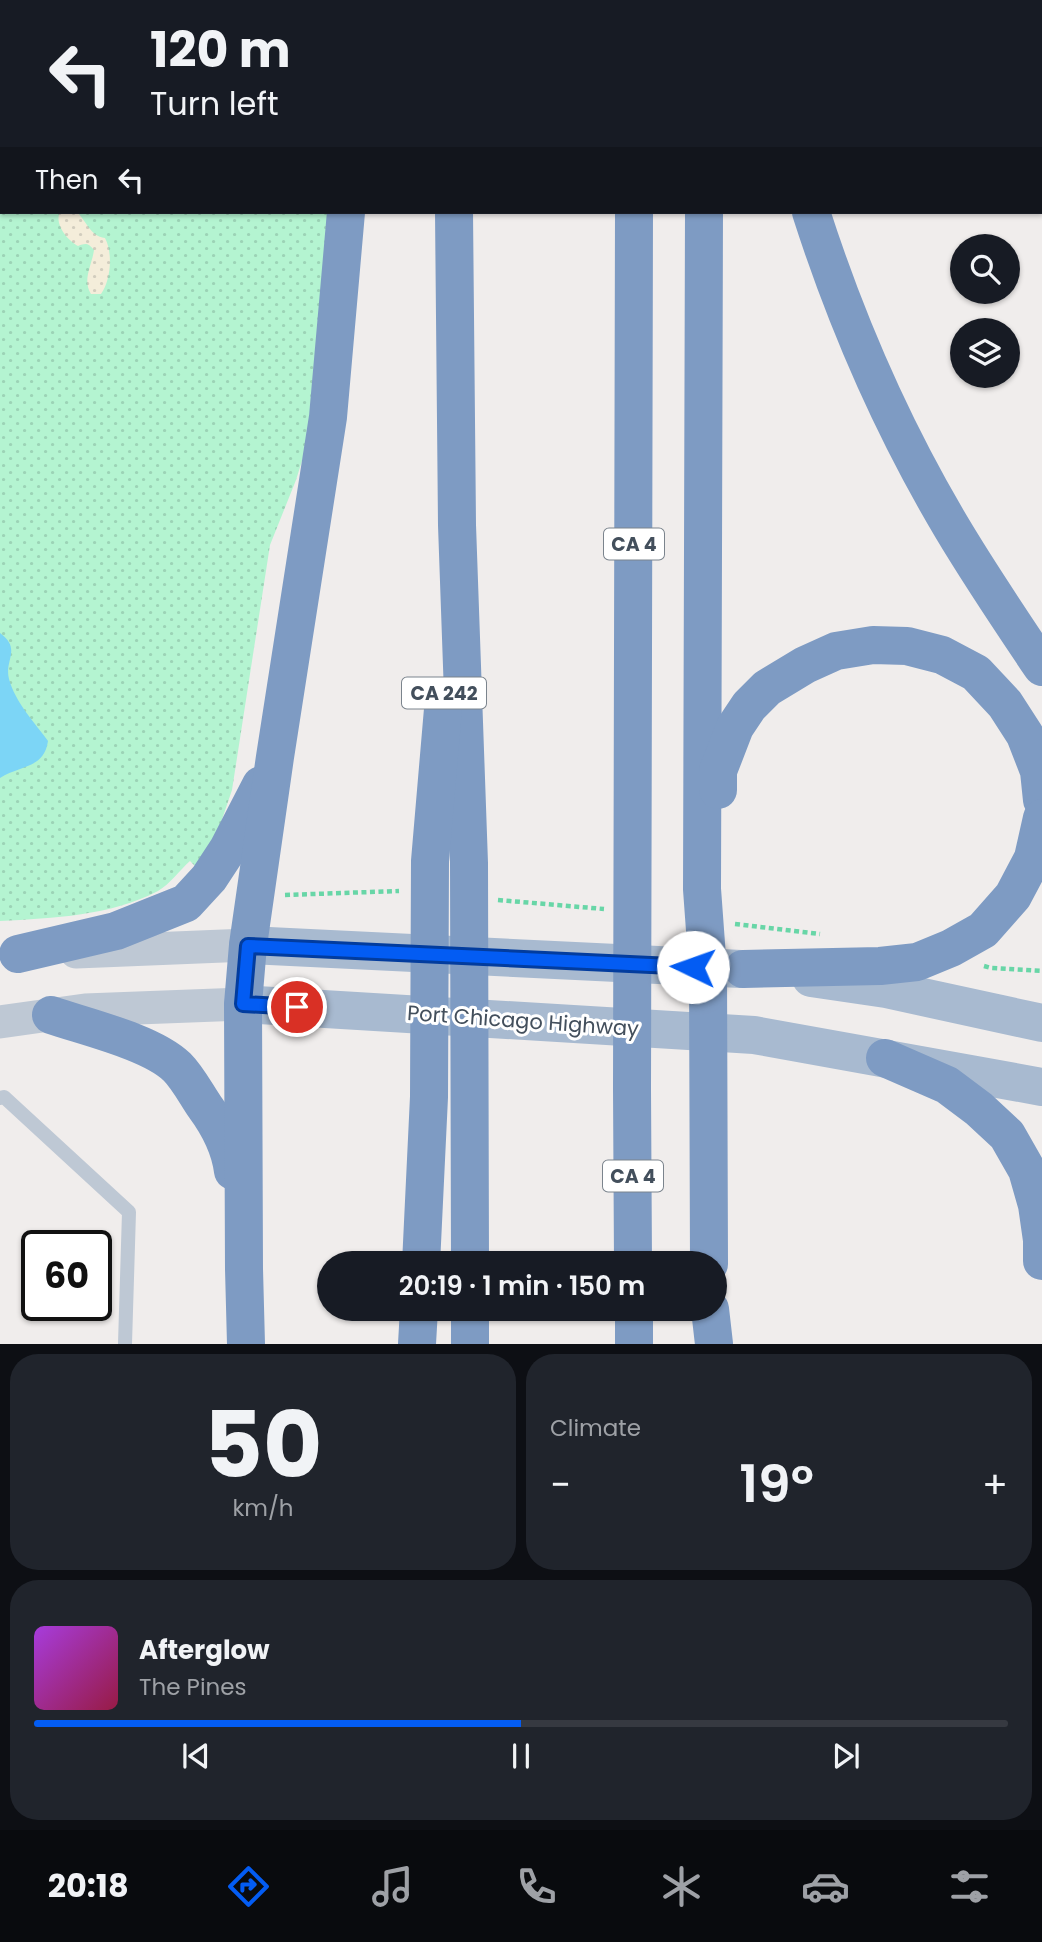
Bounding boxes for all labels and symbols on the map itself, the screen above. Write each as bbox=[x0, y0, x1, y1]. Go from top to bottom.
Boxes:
road number: CA 4 bbox=[604, 528, 664, 559]
road number: CA 242 bbox=[402, 678, 486, 708]
position arrow bbox=[656, 930, 730, 1004]
pin bbox=[267, 977, 327, 1037]
street label: Port Chicago Highway bbox=[406, 998, 640, 1043]
road number: CA 4 bbox=[603, 1160, 663, 1192]
speed limit sign: 60 bbox=[21, 1230, 112, 1321]

